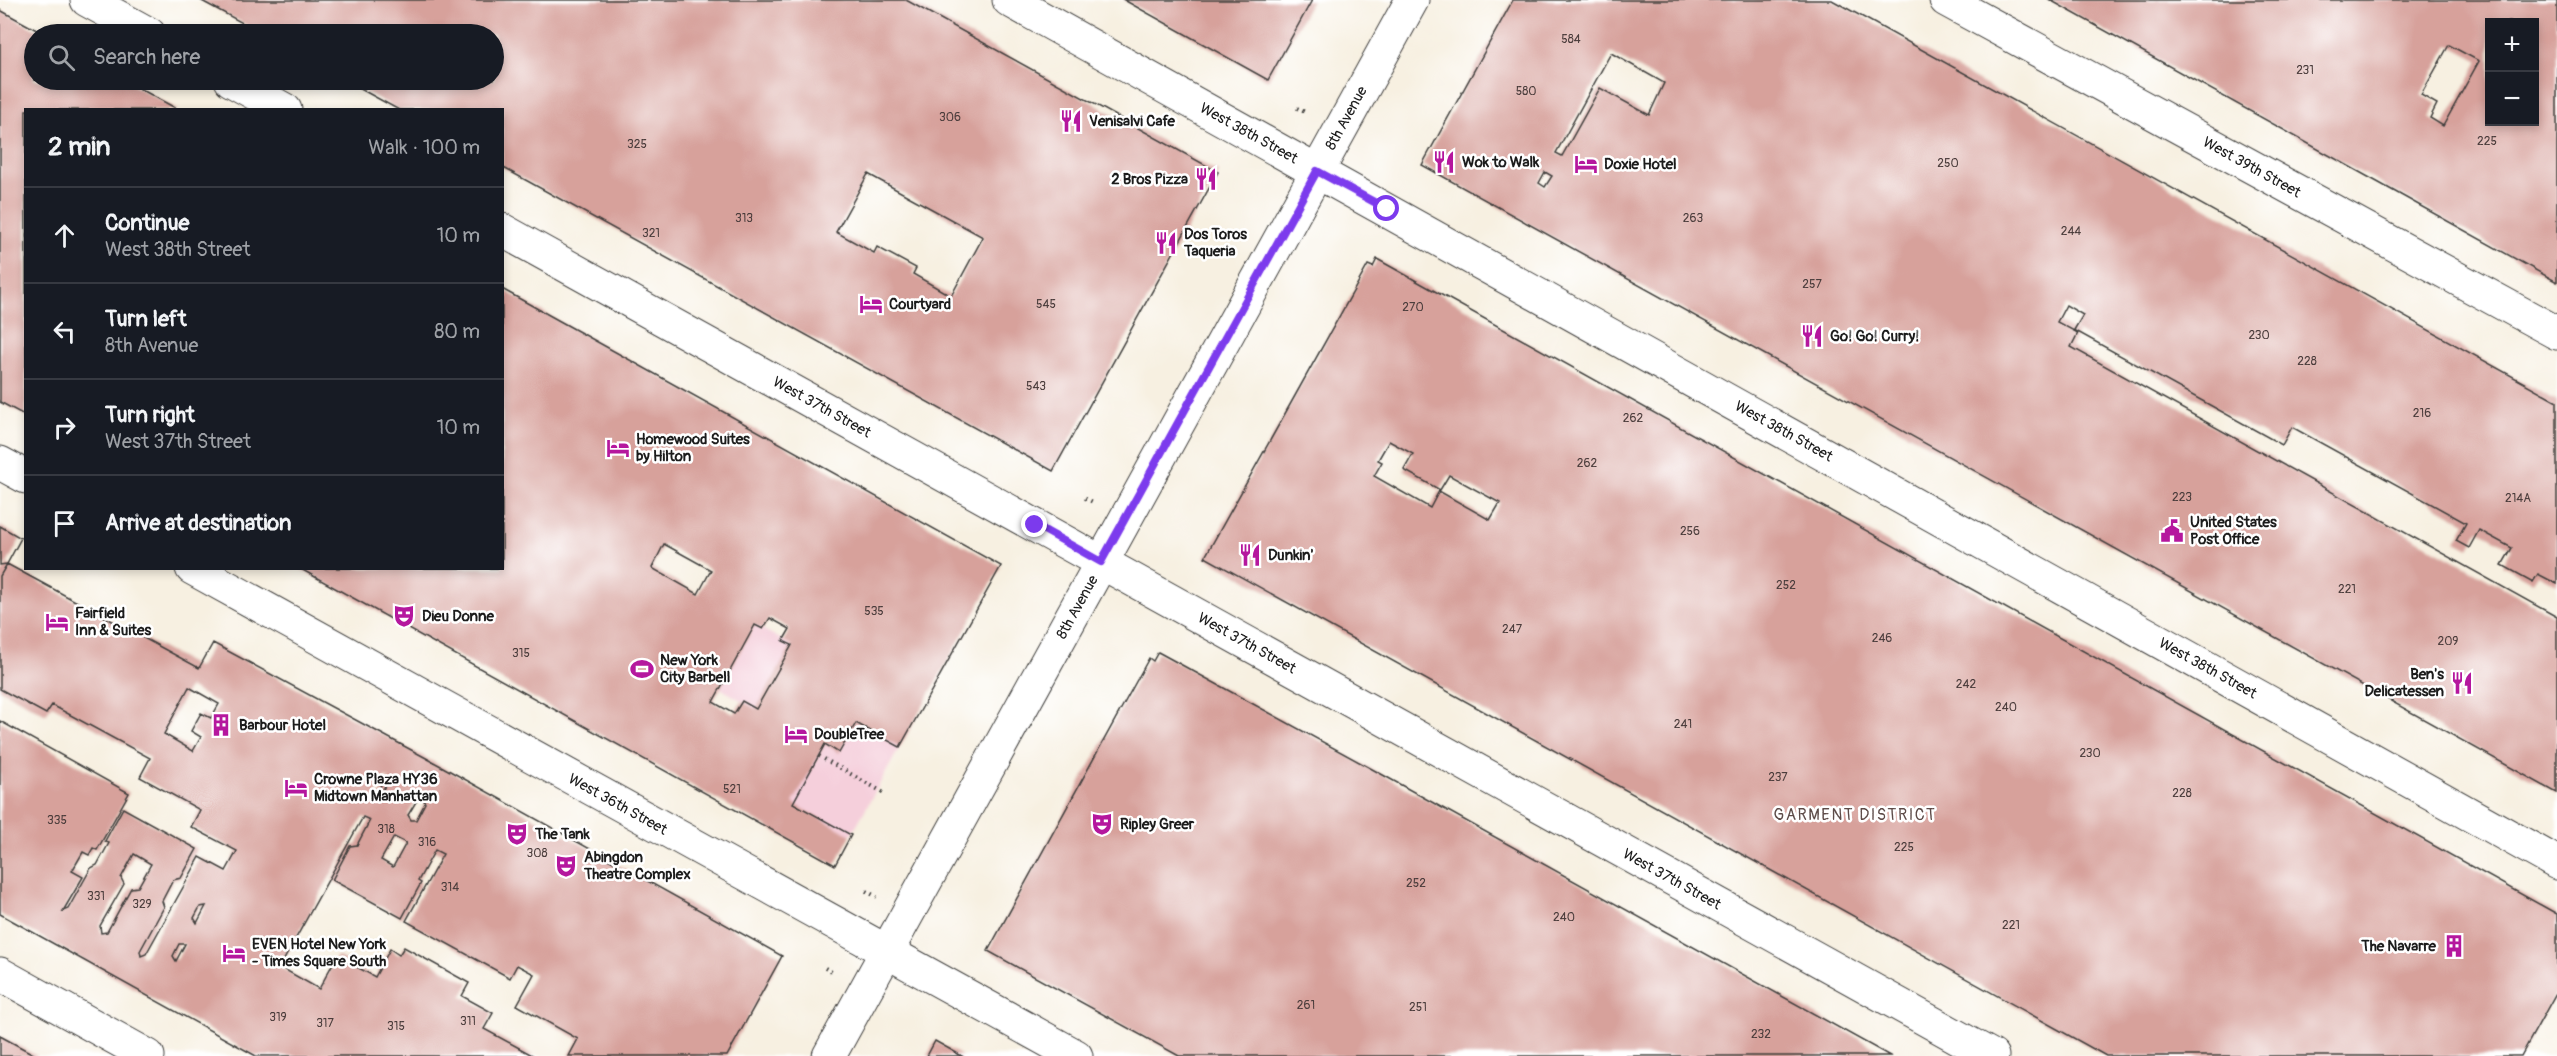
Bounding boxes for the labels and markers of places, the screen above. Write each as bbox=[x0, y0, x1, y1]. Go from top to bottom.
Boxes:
restaurant icon: Venisalvi Cafe bbox=[1058, 108, 1084, 134]
place label: Venisalvi Cafe bbox=[1089, 112, 1176, 131]
restaurant icon: Wok to Walk bbox=[1431, 149, 1457, 175]
hotel icon: Doxie Hotel bbox=[1573, 151, 1599, 177]
place label: Wok to Walk bbox=[1462, 153, 1540, 172]
place label: Doxie Hotel bbox=[1604, 155, 1677, 174]
restaurant icon: 2 Bros Pizza bbox=[1193, 166, 1219, 192]
place label: 2 Bros Pizza bbox=[1111, 170, 1188, 189]
place label: Dos Toros Taqueria bbox=[1183, 225, 1247, 261]
restaurant icon: Dos Toros Taqueria bbox=[1153, 230, 1179, 256]
hotel icon: Courtyard bbox=[858, 291, 884, 317]
place label: Courtyard bbox=[889, 295, 951, 314]
restaurant icon: Go! Go! Curry! bbox=[1799, 323, 1825, 349]
place label: Go! Go! Curry! bbox=[1830, 327, 1919, 346]
place label: Homewood Suites by Hilton bbox=[636, 430, 750, 466]
hotel icon: Homewood Suites by Hilton bbox=[605, 435, 631, 461]
place label: United States Post Office bbox=[2190, 513, 2277, 549]
public building icon: United States Post Office bbox=[2159, 518, 2185, 544]
restaurant icon: Dunkin' bbox=[1237, 542, 1263, 568]
place label: Dunkin' bbox=[1268, 546, 1313, 565]
theatre icon: Dieu Donne bbox=[391, 603, 417, 629]
place label: Fairfield Inn & Suites bbox=[75, 604, 152, 640]
place label: Dieu Donne bbox=[422, 607, 495, 626]
hotel icon: Fairfield Inn & Suites bbox=[44, 609, 70, 635]
place label: New York City Barbell bbox=[660, 651, 730, 687]
sports icon: New York City Barbell bbox=[629, 656, 655, 682]
place label: Ben's Delicatessen bbox=[2364, 665, 2445, 701]
restaurant icon: Ben's Delicatessen bbox=[2449, 670, 2475, 696]
building icon: Barbour Hotel bbox=[208, 712, 234, 738]
place label: Barbour Hotel bbox=[239, 716, 326, 735]
hotel icon: DoubleTree bbox=[783, 721, 809, 747]
place label: DoubleTree bbox=[814, 725, 885, 744]
place label: Crowne Plaza HY36 Midtown Manhattan bbox=[314, 770, 438, 806]
hotel icon: Crowne Plaza HY36 Midtown Manhattan bbox=[283, 775, 309, 801]
theatre icon: Ripley Greer bbox=[1089, 811, 1115, 837]
place label: Ripley Greer bbox=[1120, 815, 1195, 834]
theatre icon: The Tank bbox=[504, 821, 530, 847]
place label: The Tank bbox=[534, 825, 590, 844]
place label: Abingdon Theatre Complex bbox=[583, 848, 691, 884]
theatre icon: Abingdon Theatre Complex bbox=[553, 853, 579, 879]
building icon: The Navarre bbox=[2441, 933, 2467, 959]
place label: EVEN Hotel New York - Times Square South bbox=[252, 935, 387, 971]
place label: The Navarre bbox=[2360, 937, 2437, 956]
hotel icon: EVEN Hotel New York - Times Square South bbox=[221, 940, 247, 966]

